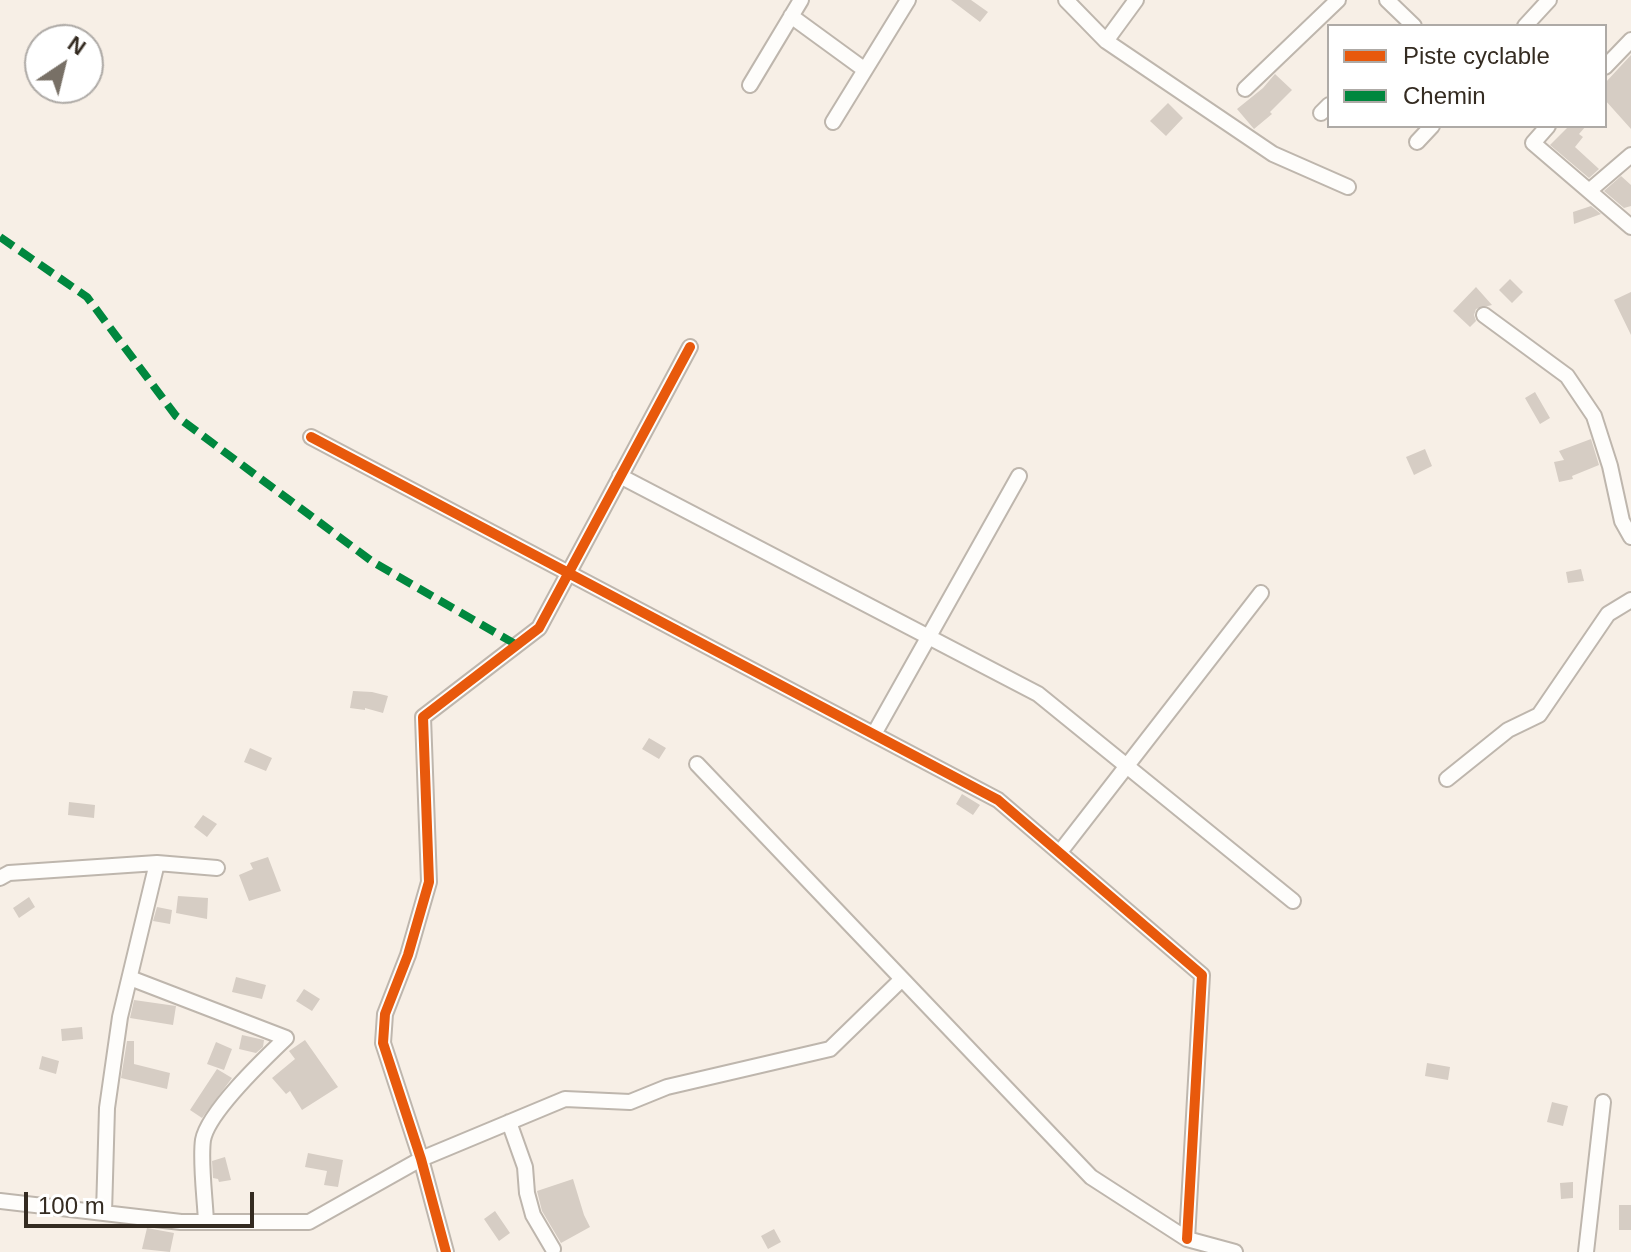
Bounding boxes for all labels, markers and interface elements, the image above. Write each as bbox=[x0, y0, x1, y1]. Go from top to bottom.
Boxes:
north arrow bbox=[24, 24, 104, 104]
legend bbox=[1327, 24, 1607, 128]
text: N bbox=[63, 31, 91, 60]
text: Piste cyclable bbox=[1403, 42, 1550, 69]
text: Chemin bbox=[1403, 82, 1486, 109]
scale bar bbox=[28, 1176, 258, 1226]
text: 100 m bbox=[38, 1192, 105, 1219]

